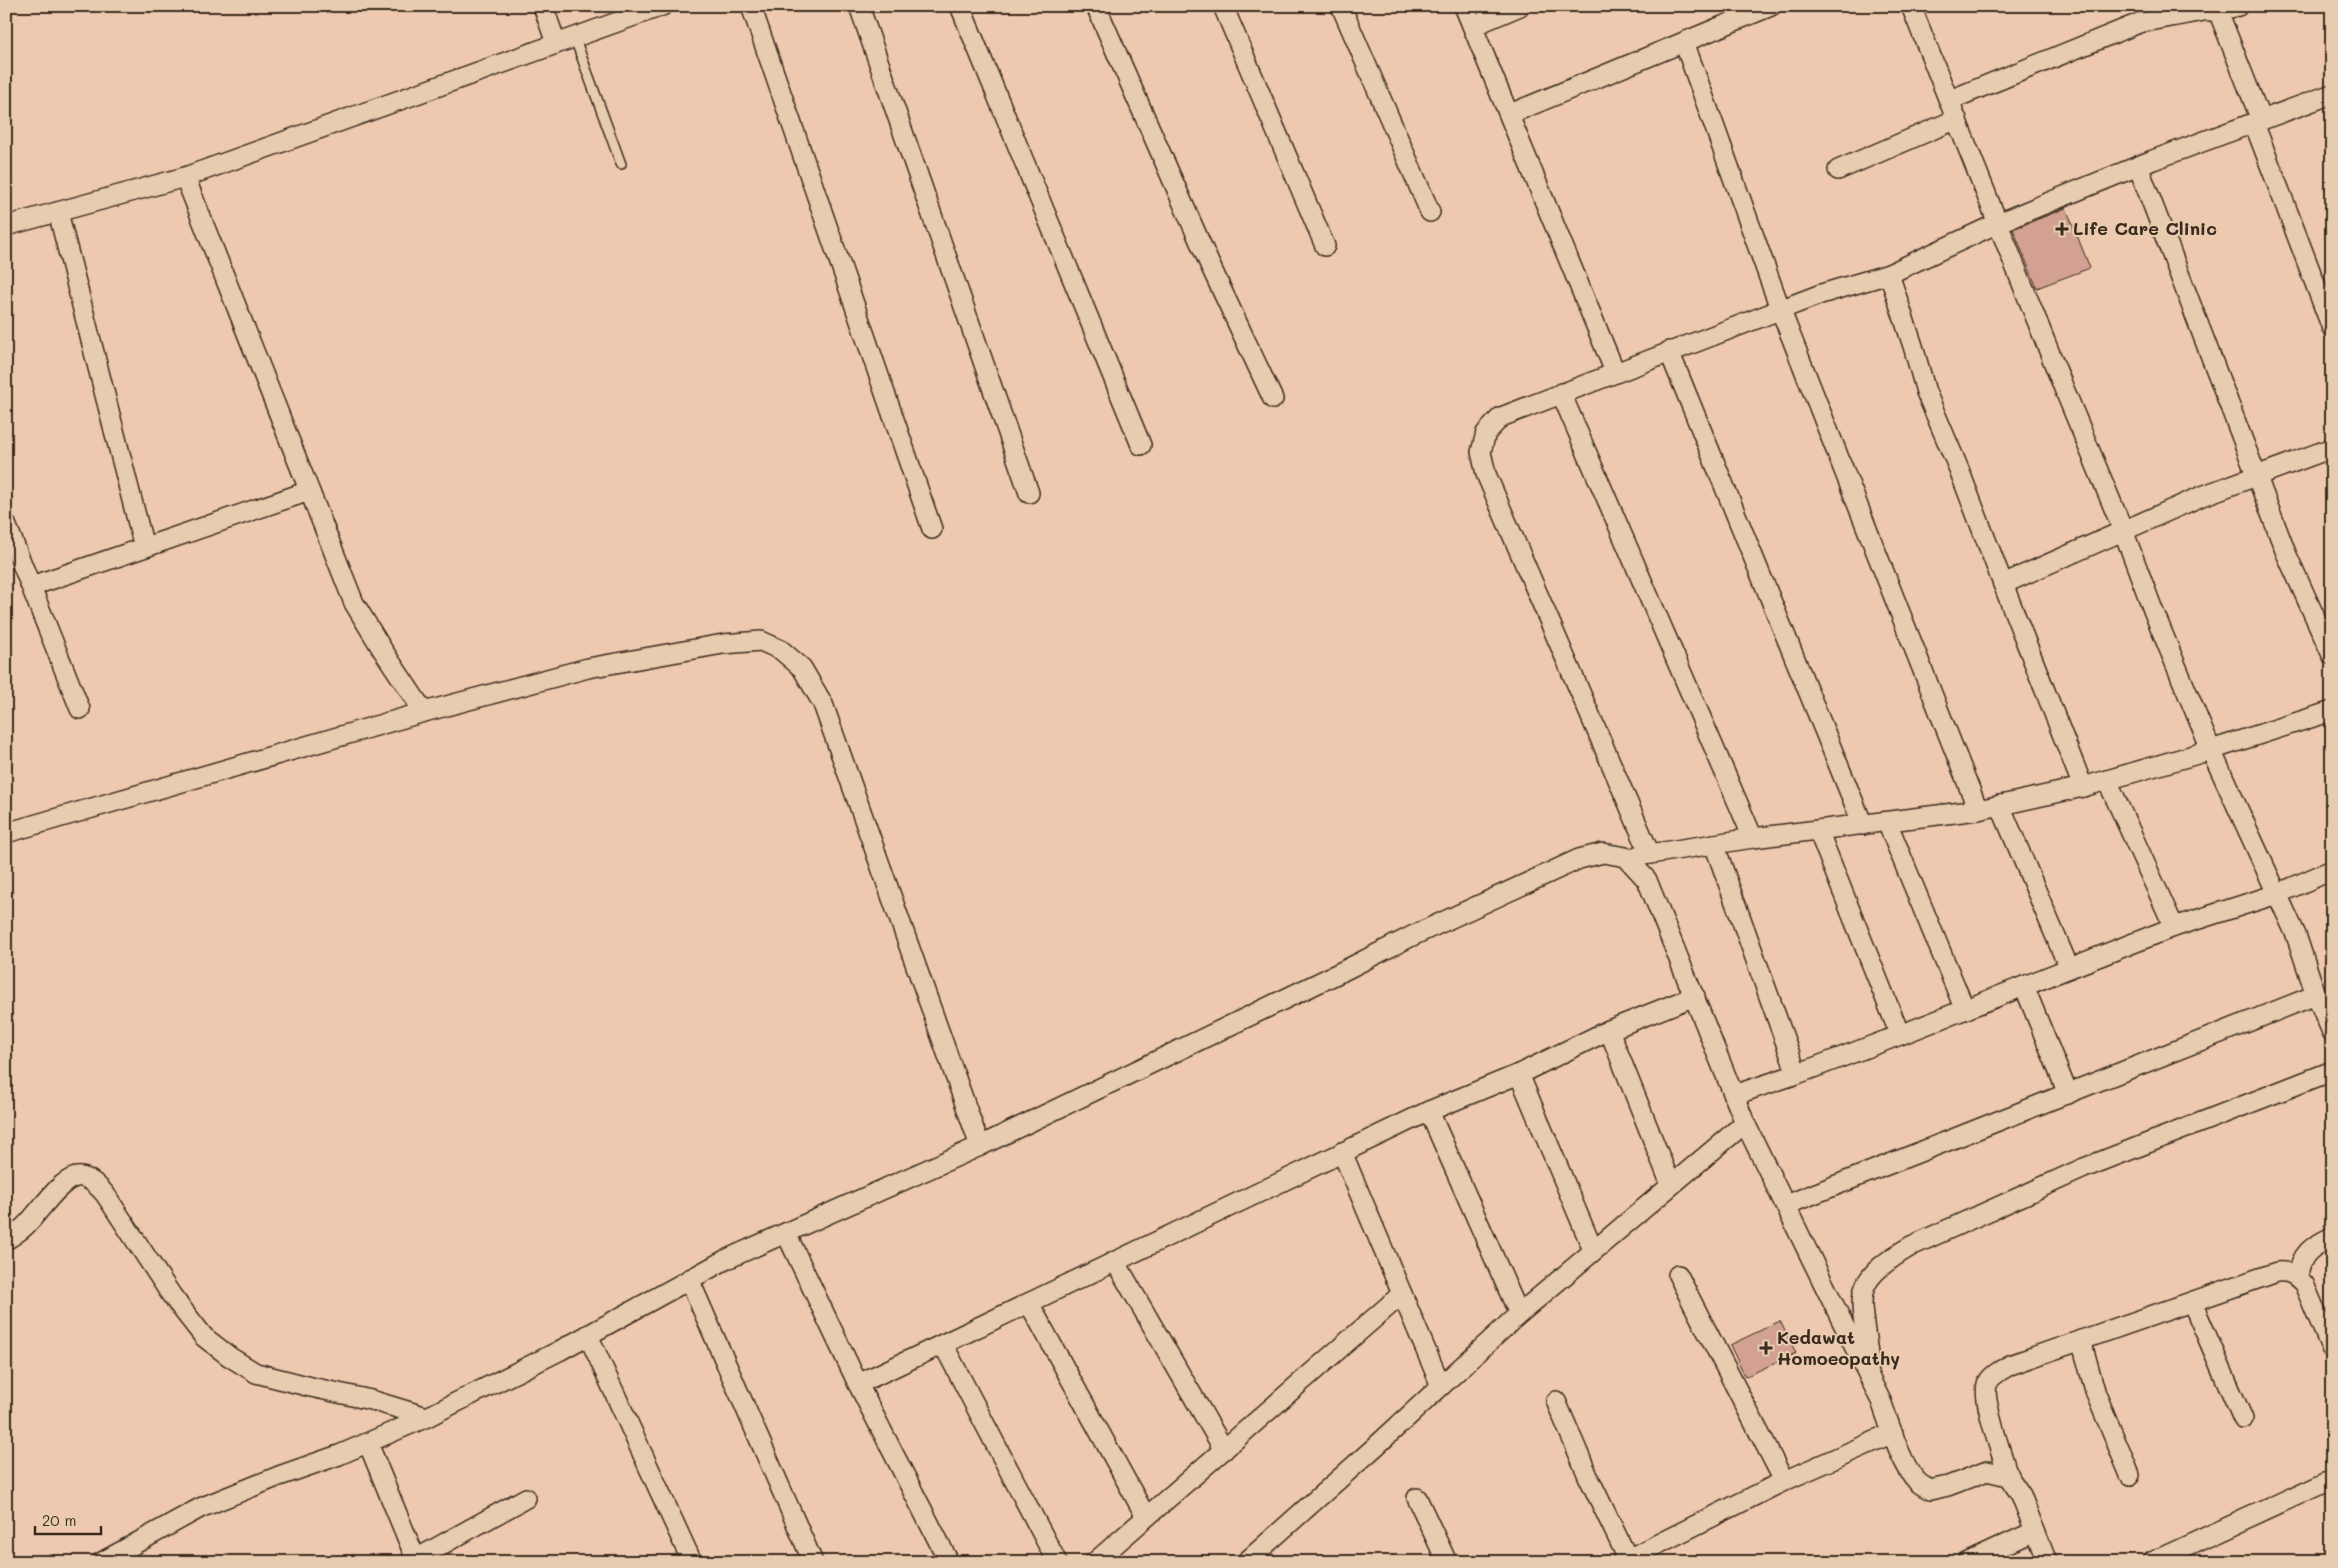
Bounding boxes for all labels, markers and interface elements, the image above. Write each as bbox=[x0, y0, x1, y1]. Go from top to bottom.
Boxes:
place label: Life Care Clinic bbox=[2073, 216, 2217, 240]
marker: Life Care Clinic bbox=[2055, 222, 2069, 236]
place label: Kedawat Homoeopathy bbox=[1777, 1325, 1900, 1370]
marker: Kedawat Homoeopathy bbox=[1759, 1341, 1773, 1355]
scale bar bbox=[35, 1503, 101, 1535]
text: 20 m bbox=[42, 1510, 76, 1530]

